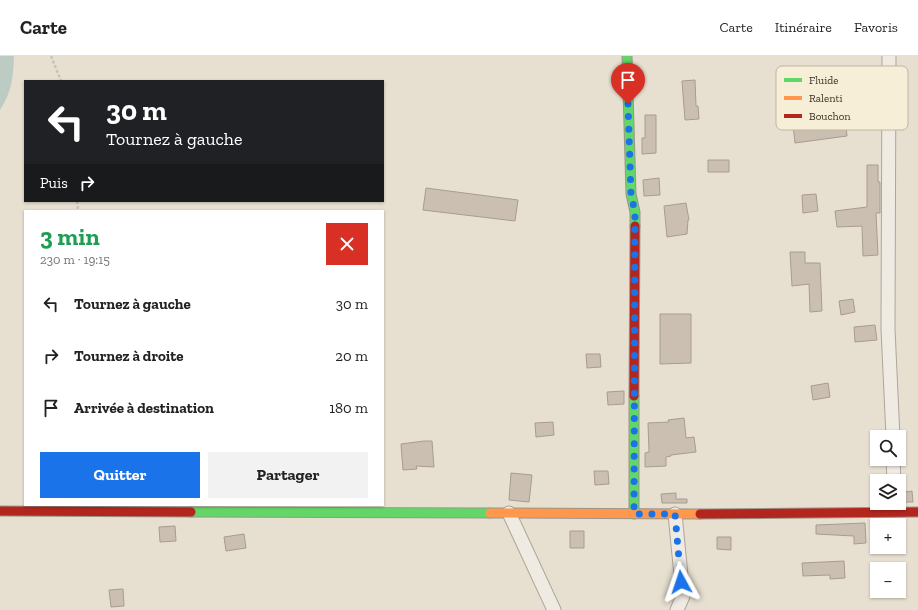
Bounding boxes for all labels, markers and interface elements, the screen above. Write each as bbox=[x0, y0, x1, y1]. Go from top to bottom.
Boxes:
text: Carte bbox=[20, 16, 67, 39]
text: Carte bbox=[719, 19, 753, 36]
text: Itinéraire bbox=[775, 19, 832, 36]
text: Favoris bbox=[854, 19, 898, 36]
pin bbox=[611, 63, 645, 104]
legend bbox=[776, 66, 908, 130]
icon: arrive bbox=[617, 69, 639, 91]
text: Fluide bbox=[809, 74, 839, 87]
text: Ralenti bbox=[809, 92, 843, 105]
text: 30 m bbox=[106, 94, 167, 127]
icon: left bbox=[40, 96, 92, 148]
text: Bouchon bbox=[809, 110, 851, 123]
text: Tournez à gauche bbox=[106, 128, 242, 150]
icon: right bbox=[76, 172, 98, 194]
text: Puis bbox=[40, 174, 68, 192]
text: 3 min bbox=[40, 222, 100, 251]
button: close bbox=[326, 223, 368, 265]
text: 230 m · 19:15 bbox=[40, 252, 110, 267]
icon: left bbox=[40, 293, 62, 315]
text: Tournez à gauche bbox=[74, 295, 191, 313]
text: 30 m bbox=[336, 295, 368, 313]
icon: right bbox=[40, 345, 62, 367]
text: Tournez à droite bbox=[74, 347, 184, 365]
text: 20 m bbox=[335, 347, 368, 365]
icon: arrive bbox=[40, 397, 62, 419]
text: Arrivée à destination bbox=[74, 399, 214, 417]
text: 180 m bbox=[329, 399, 368, 417]
map controls bbox=[870, 430, 906, 598]
button: search bbox=[870, 430, 906, 466]
button: Quitter bbox=[40, 452, 200, 498]
button: Partager bbox=[208, 452, 368, 498]
button: layers bbox=[870, 474, 906, 510]
button: + bbox=[870, 518, 906, 554]
position arrow bbox=[660, 561, 702, 603]
button: − bbox=[870, 562, 906, 598]

